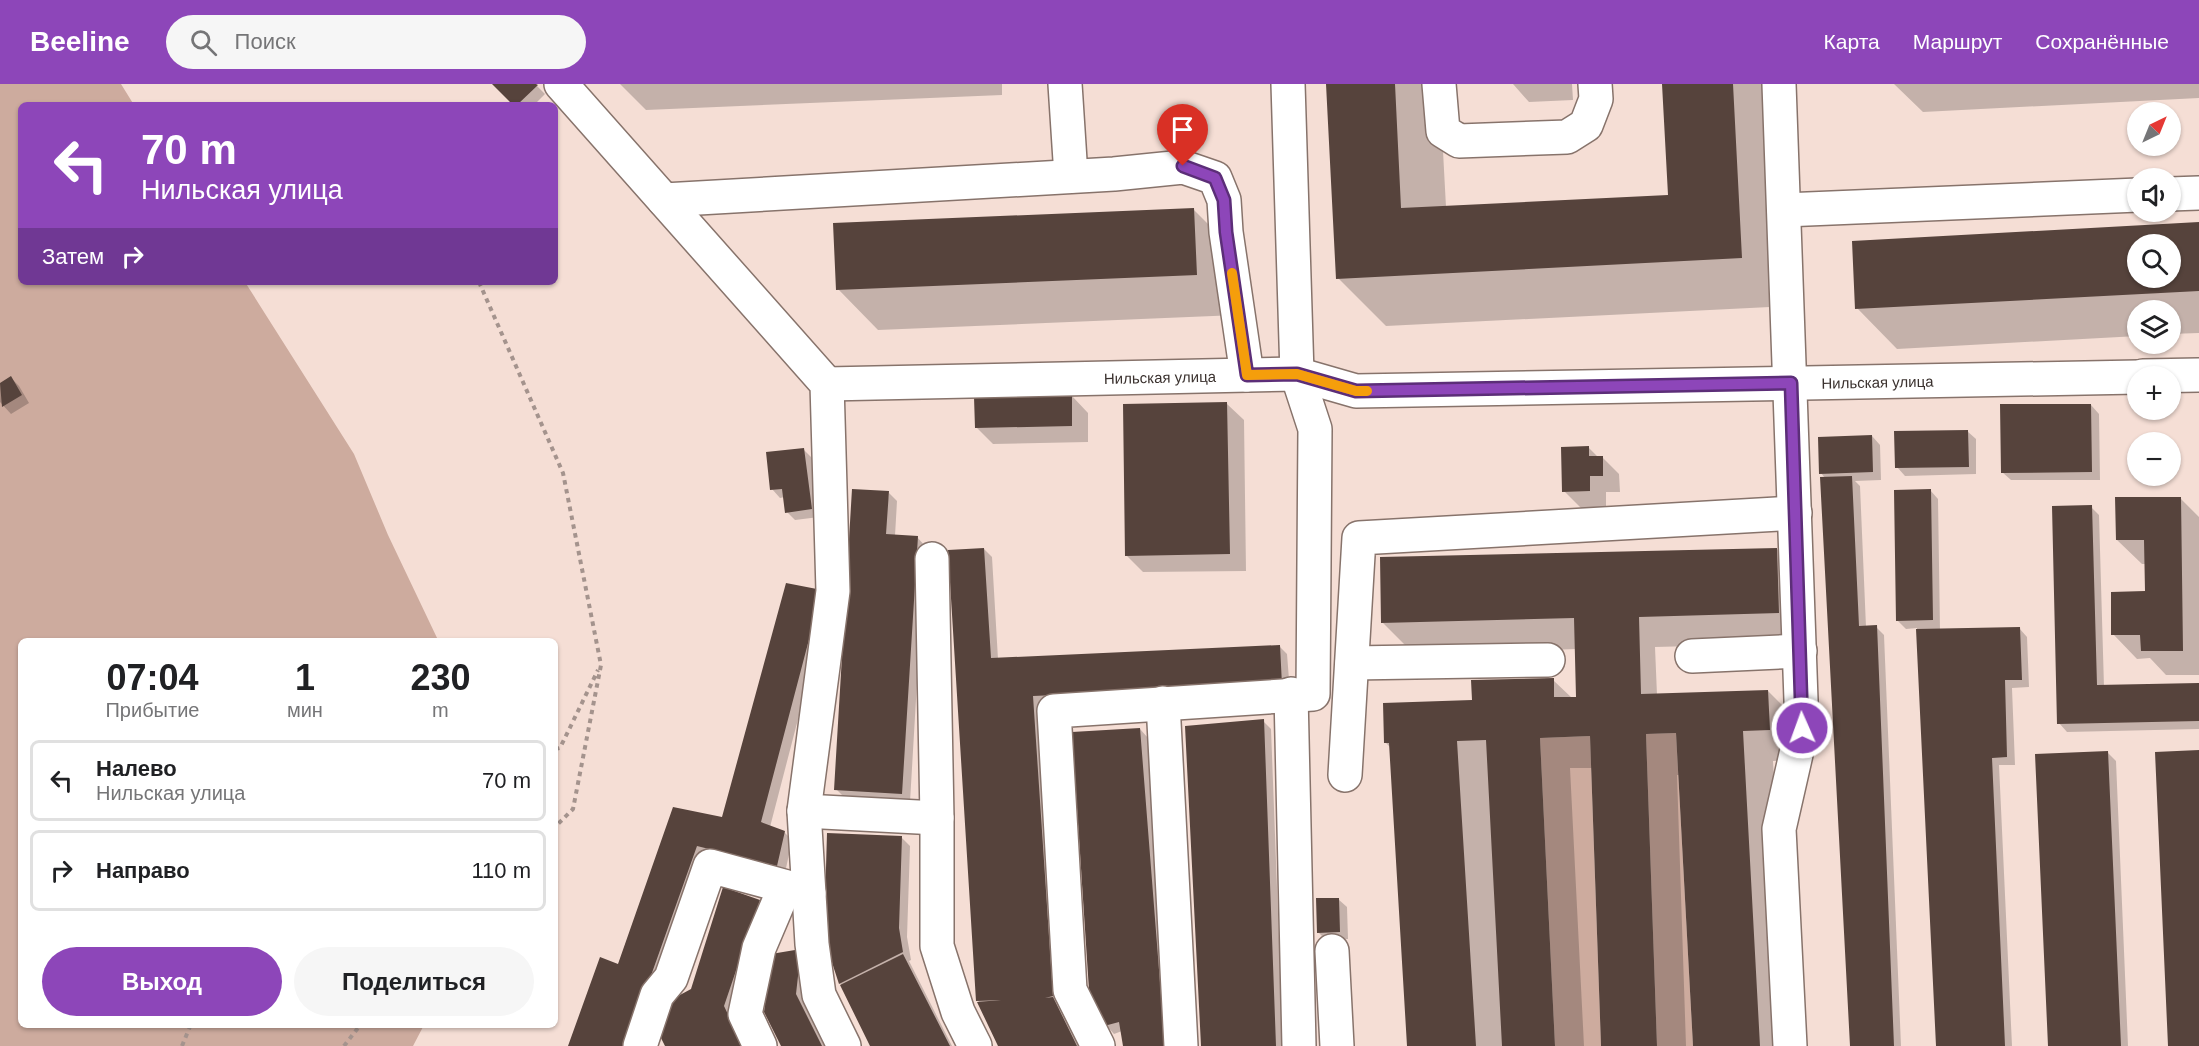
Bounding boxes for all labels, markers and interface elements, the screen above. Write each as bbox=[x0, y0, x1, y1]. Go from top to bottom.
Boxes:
search box bbox=[166, 15, 586, 69]
text: Beeline bbox=[30, 26, 130, 57]
icon: search bbox=[187, 26, 220, 59]
text: Поиск bbox=[235, 29, 296, 54]
text: Карта bbox=[1824, 30, 1880, 53]
text: Маршрут bbox=[1913, 30, 2002, 53]
text: Сохранённые bbox=[2035, 30, 2169, 53]
north arrow bbox=[2127, 102, 2181, 156]
map controls bbox=[2127, 102, 2181, 486]
pin bbox=[1157, 104, 1208, 166]
icon: arrive bbox=[1166, 113, 1199, 146]
icon: left bbox=[42, 126, 120, 204]
text: 70 m bbox=[141, 126, 237, 173]
button: sound bbox=[2127, 168, 2181, 222]
text: Нильская улица bbox=[141, 175, 343, 205]
button: search bbox=[2127, 234, 2181, 288]
icon: right bbox=[116, 240, 149, 273]
text: Затем bbox=[42, 244, 104, 269]
button: layers bbox=[2127, 300, 2181, 354]
button: + bbox=[2127, 366, 2181, 420]
street label: Нильская улица bbox=[1104, 367, 1217, 387]
street label: Нильская улица bbox=[1821, 372, 1934, 391]
button: − bbox=[2127, 432, 2181, 486]
text: 07:04 bbox=[106, 657, 199, 698]
text: 1 bbox=[295, 657, 315, 698]
text: 230 bbox=[410, 657, 470, 698]
position arrow bbox=[1770, 696, 1834, 760]
text: Прибытие bbox=[105, 699, 199, 721]
text: мин bbox=[287, 699, 323, 721]
text: m bbox=[432, 699, 449, 721]
text: Налево bbox=[96, 756, 177, 781]
icon: left bbox=[45, 764, 78, 797]
text: 70 m bbox=[482, 768, 531, 793]
text: Нильская улица bbox=[96, 782, 245, 804]
icon: right bbox=[45, 854, 78, 887]
text: Направо bbox=[96, 858, 190, 883]
text: 110 m bbox=[471, 858, 531, 883]
button: Выход bbox=[42, 947, 282, 1016]
button: Поделиться bbox=[294, 947, 534, 1016]

